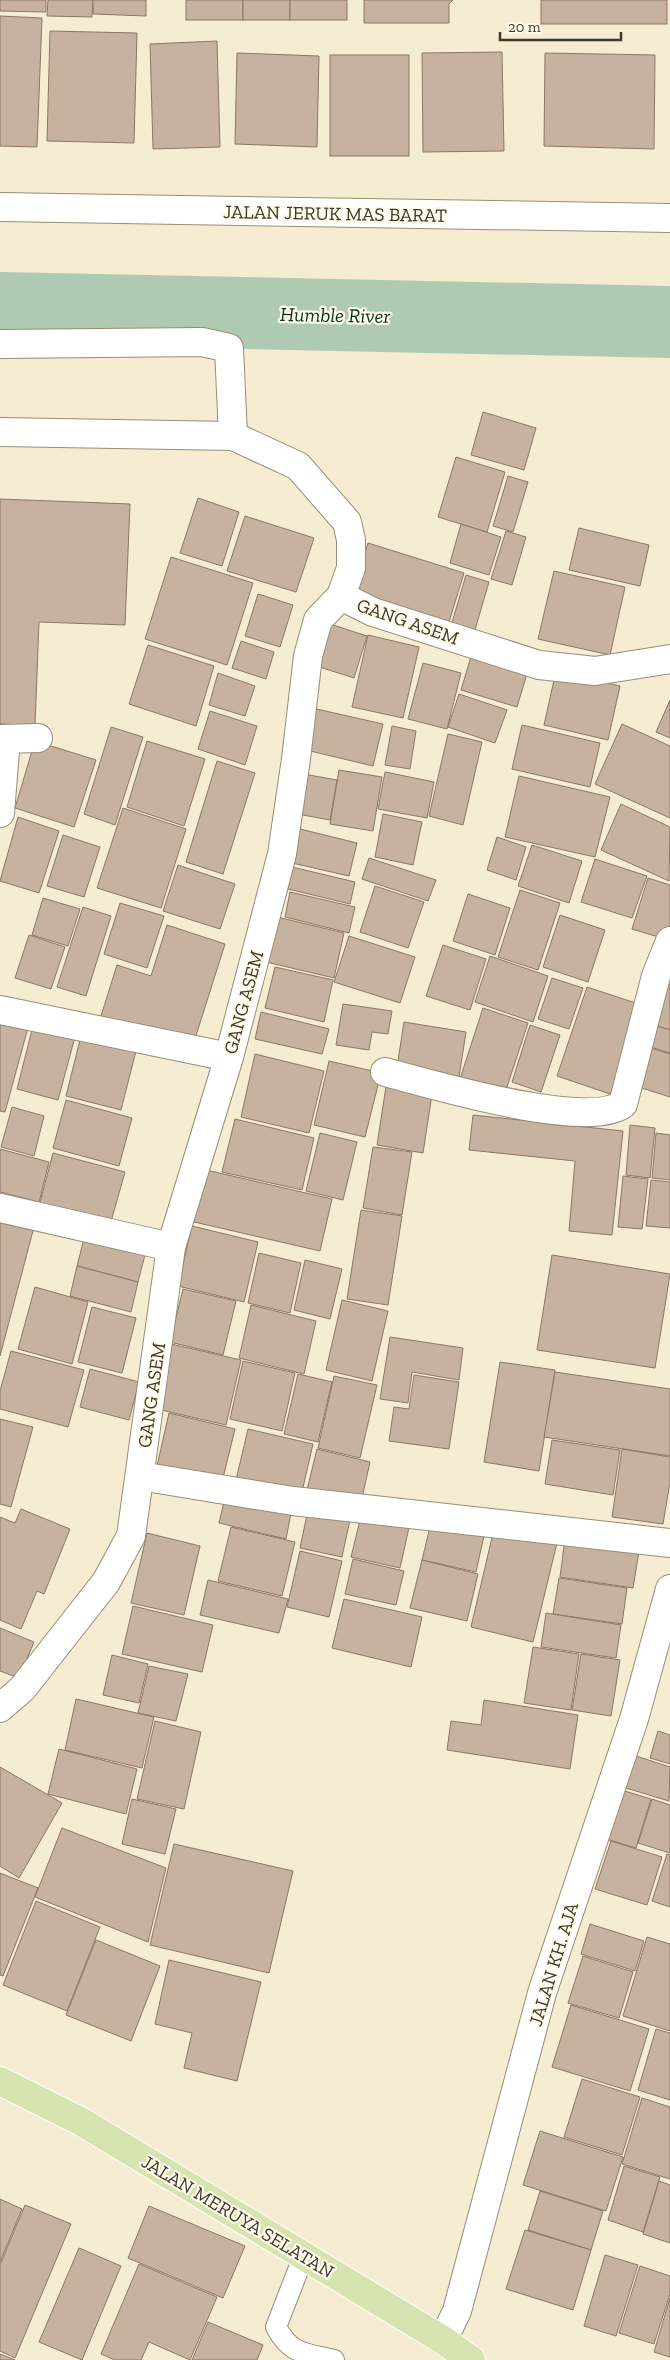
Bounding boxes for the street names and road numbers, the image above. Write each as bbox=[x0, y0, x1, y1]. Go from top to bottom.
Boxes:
street label: JALAN JERUK MAS BARAT bbox=[223, 200, 447, 227]
street label: GANG ASEM bbox=[354, 593, 462, 650]
street label: GANG ASEM bbox=[219, 948, 268, 1056]
street label: GANG ASEM bbox=[133, 1341, 170, 1449]
street label: JALAN KH. AJA bbox=[524, 1899, 583, 2029]
street label: JALAN MERUYA SELATAN bbox=[137, 2150, 338, 2283]

